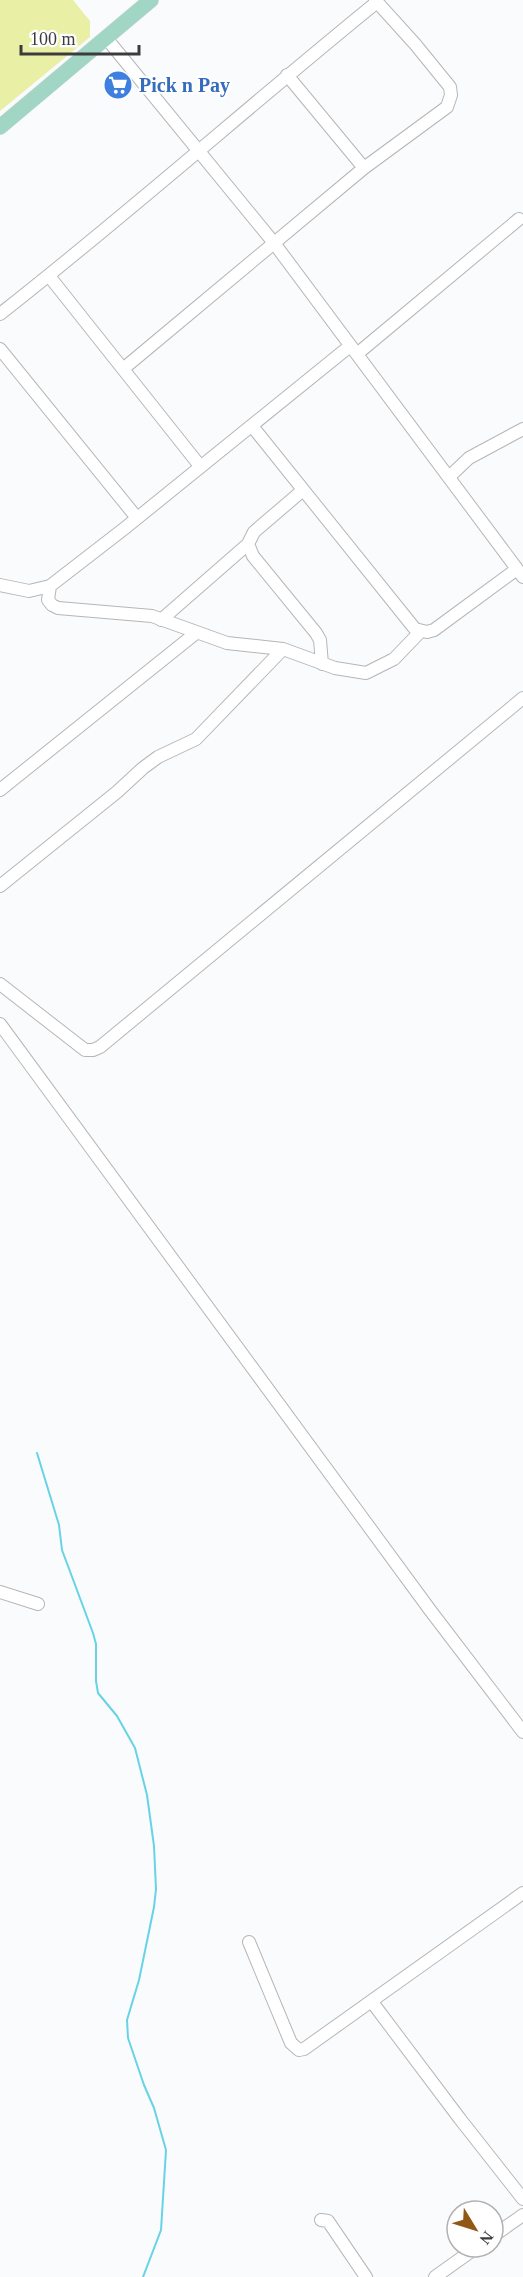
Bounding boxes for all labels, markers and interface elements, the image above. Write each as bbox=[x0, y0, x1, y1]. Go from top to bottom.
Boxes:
scale bar bbox=[21, 18, 140, 56]
text: 100 m bbox=[30, 29, 76, 49]
supermarket icon: Pick n Pay bbox=[102, 69, 134, 101]
place label: Pick n Pay bbox=[139, 74, 230, 97]
north arrow bbox=[445, 2199, 505, 2259]
text: N bbox=[476, 2228, 497, 2248]

